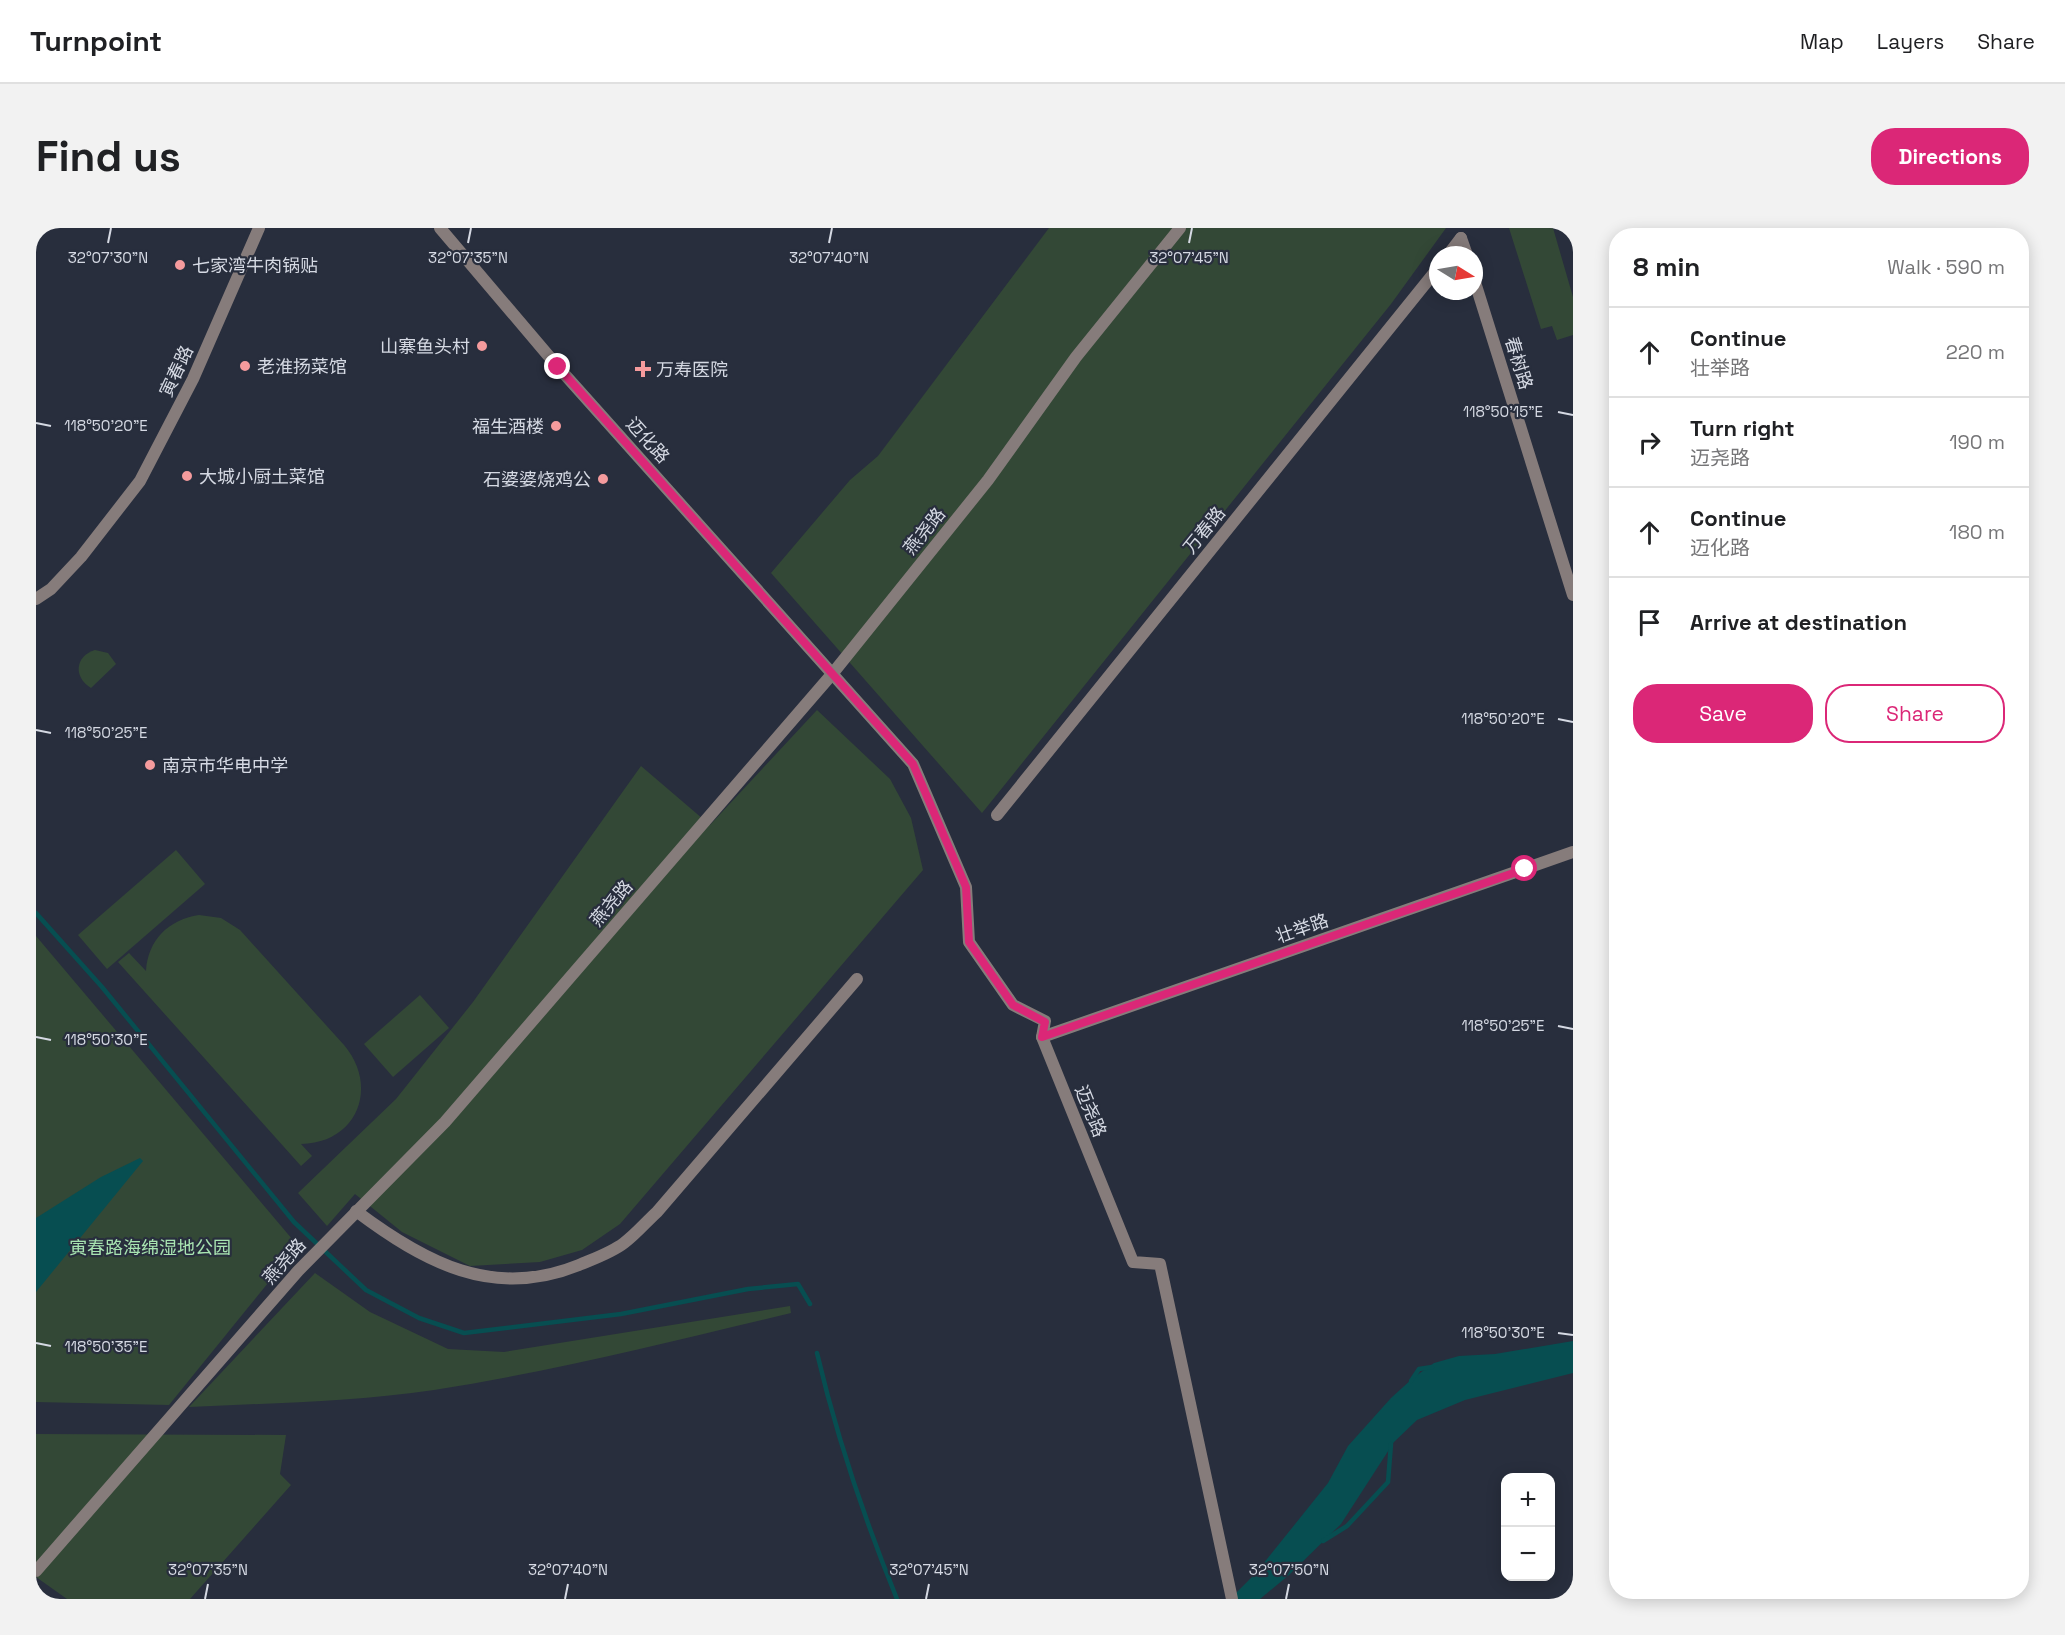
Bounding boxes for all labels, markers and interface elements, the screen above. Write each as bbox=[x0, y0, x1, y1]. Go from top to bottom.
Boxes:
text: Turnpoint bbox=[30, 23, 162, 59]
text: Map bbox=[1800, 28, 1844, 55]
text: Layers bbox=[1877, 28, 1944, 55]
text: Share bbox=[1977, 28, 2035, 55]
button: Directions bbox=[1871, 128, 2029, 185]
text: Find us bbox=[36, 130, 181, 183]
north arrow bbox=[1429, 246, 1483, 300]
text: 32°07'30"N bbox=[68, 248, 148, 267]
text: 32°07'35"N bbox=[428, 248, 508, 267]
text: 32°07'40"N bbox=[789, 248, 869, 267]
text: 32°07'45"N bbox=[1149, 248, 1229, 267]
text: 8 min bbox=[1633, 250, 1700, 284]
place label: 七家湾牛肉锅贴 bbox=[192, 254, 318, 277]
text: Walk · 590 m bbox=[1887, 254, 2005, 280]
marker: 七家湾牛肉锅贴 bbox=[173, 258, 187, 272]
text: Continue bbox=[1690, 324, 1786, 352]
street label: 春树路 bbox=[1500, 334, 1538, 392]
place label: 山寨鱼头村 bbox=[380, 335, 470, 358]
icon: ahead bbox=[1633, 336, 1666, 369]
marker: 山寨鱼头村 bbox=[475, 339, 489, 353]
text: 220 m bbox=[1946, 339, 2005, 365]
street label: 寅春路 bbox=[154, 342, 198, 400]
route end bbox=[544, 353, 570, 379]
place label: 老淮扬菜馆 bbox=[257, 355, 347, 378]
text: 壮举路 bbox=[1690, 355, 1750, 381]
place label: 万寿医院 bbox=[656, 358, 728, 381]
marker: 老淮扬菜馆 bbox=[238, 359, 252, 373]
marker: 万寿医院 bbox=[634, 360, 652, 378]
text: 118°50'15"E bbox=[1463, 402, 1543, 421]
street label: 迈化路 bbox=[621, 412, 675, 468]
text: Turn right bbox=[1690, 414, 1795, 442]
place label: 福生酒楼 bbox=[472, 415, 544, 438]
text: 118°50'20"E bbox=[64, 416, 148, 435]
marker: 福生酒楼 bbox=[549, 419, 563, 433]
icon: right bbox=[1633, 426, 1666, 459]
text: 190 m bbox=[1949, 429, 2005, 455]
text: 迈尧路 bbox=[1690, 445, 1750, 471]
place label: 大城小厨土菜馆 bbox=[199, 465, 325, 488]
place label: 石婆婆烧鸡公 bbox=[483, 468, 591, 491]
marker: 大城小厨土菜馆 bbox=[180, 469, 194, 483]
marker: 石婆婆烧鸡公 bbox=[596, 472, 610, 486]
street label: 万春路 bbox=[1178, 502, 1230, 558]
street label: 燕尧路 bbox=[898, 503, 950, 559]
text: Continue bbox=[1690, 504, 1786, 532]
icon: ahead bbox=[1633, 516, 1666, 549]
text: 180 m bbox=[1949, 519, 2005, 545]
text: 迈化路 bbox=[1690, 535, 1750, 561]
icon: arrive bbox=[1633, 606, 1666, 639]
text: Arrive at destination bbox=[1690, 608, 1907, 636]
button: Save bbox=[1633, 684, 1813, 743]
button: Share bbox=[1825, 684, 2005, 743]
text: 118°50'20"E bbox=[1461, 709, 1545, 728]
text: 118°50'25"E bbox=[65, 723, 147, 742]
place label: 南京市华电中学 bbox=[162, 754, 288, 777]
marker: 南京市华电中学 bbox=[143, 758, 157, 772]
route start bbox=[1511, 855, 1537, 881]
street label: 燕尧路 bbox=[585, 875, 637, 931]
street label: 壮举路 bbox=[1273, 908, 1331, 948]
text: 118°50'25"E bbox=[1462, 1016, 1544, 1035]
text: 118°50'30"E bbox=[64, 1030, 148, 1049]
street label: 迈尧路 bbox=[1070, 1082, 1112, 1140]
street label: 燕尧路 bbox=[257, 1233, 311, 1289]
park label: 寅春路海绵湿地公园 bbox=[69, 1236, 231, 1259]
text: 118°50'30"E bbox=[1461, 1323, 1545, 1342]
text: 118°50'35"E bbox=[65, 1337, 147, 1356]
map controls bbox=[1501, 1473, 1555, 1581]
button: + bbox=[1501, 1473, 1555, 1527]
button: − bbox=[1501, 1527, 1555, 1581]
text: 32°07'35"N bbox=[168, 1560, 248, 1579]
text: 32°07'40"N bbox=[528, 1560, 608, 1579]
text: 32°07'45"N bbox=[889, 1560, 969, 1579]
text: 32°07'50"N bbox=[1249, 1560, 1329, 1579]

